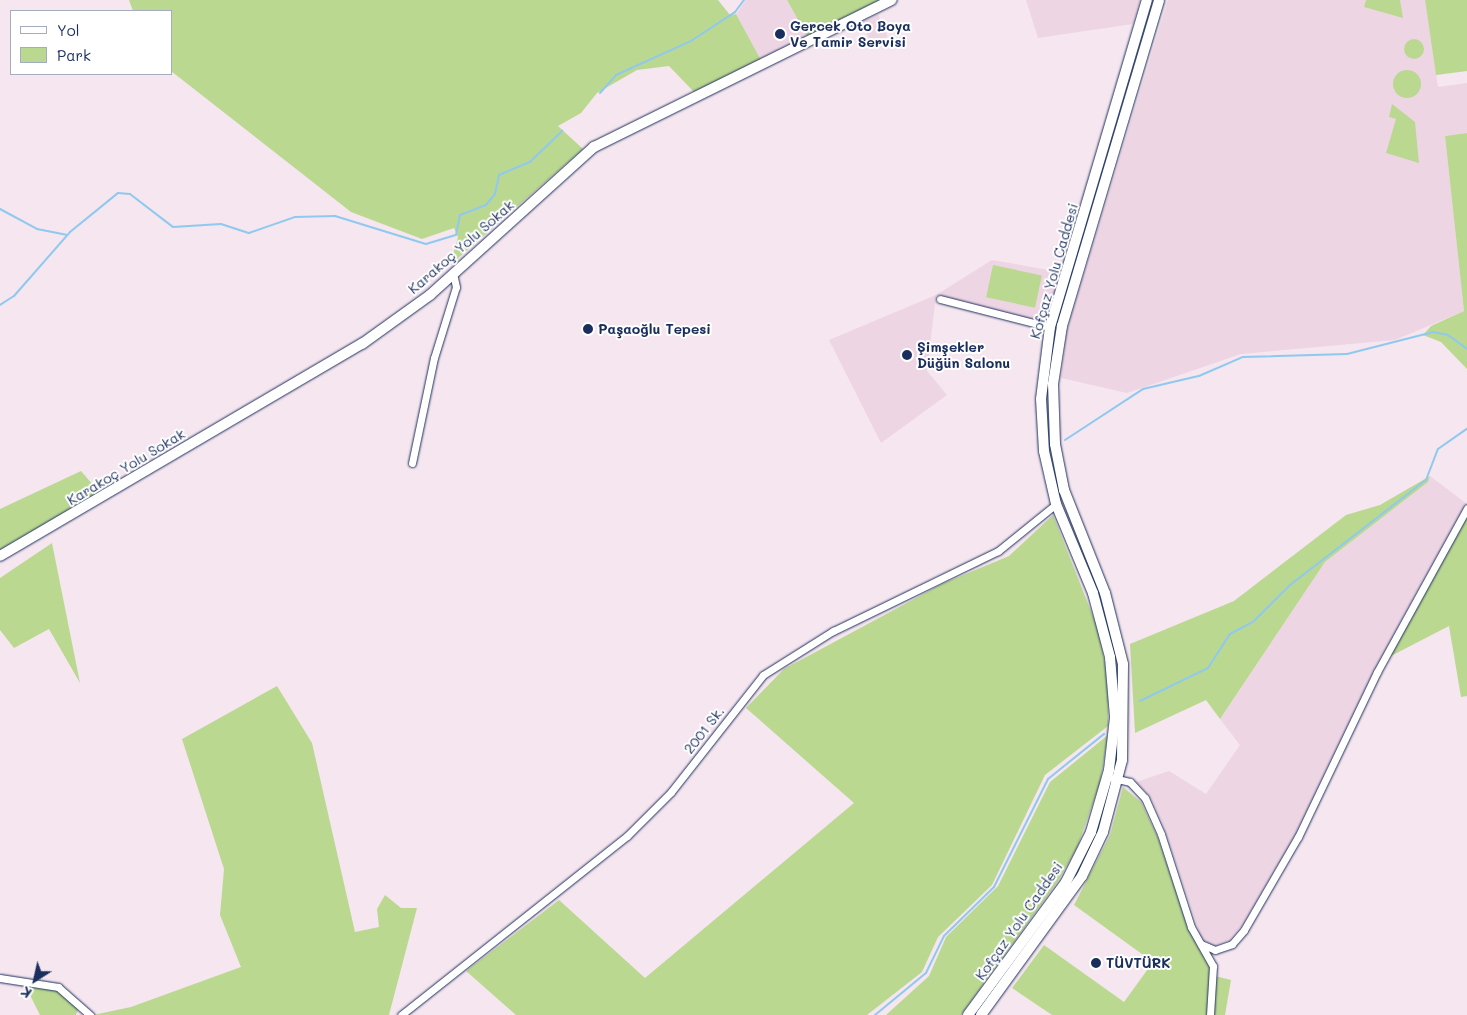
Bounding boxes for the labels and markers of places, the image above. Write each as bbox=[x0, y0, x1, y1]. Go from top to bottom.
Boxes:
place label: Gercek Oto Boya Ve Tamir Servisi bbox=[790, 18, 911, 50]
marker: Gercek Oto Boya Ve Tamir Servisi bbox=[774, 28, 786, 40]
place label: Paşaoğlu Tepesi bbox=[598, 321, 711, 337]
marker: Paşaoğlu Tepesi bbox=[582, 323, 594, 335]
place label: Şimşekler Düğün Salonu bbox=[917, 339, 1010, 372]
marker: Şimşekler Düğün Salonu bbox=[901, 349, 913, 361]
place label: TÜVTÜRK bbox=[1106, 955, 1170, 971]
marker: TÜVTÜRK bbox=[1090, 957, 1102, 969]

